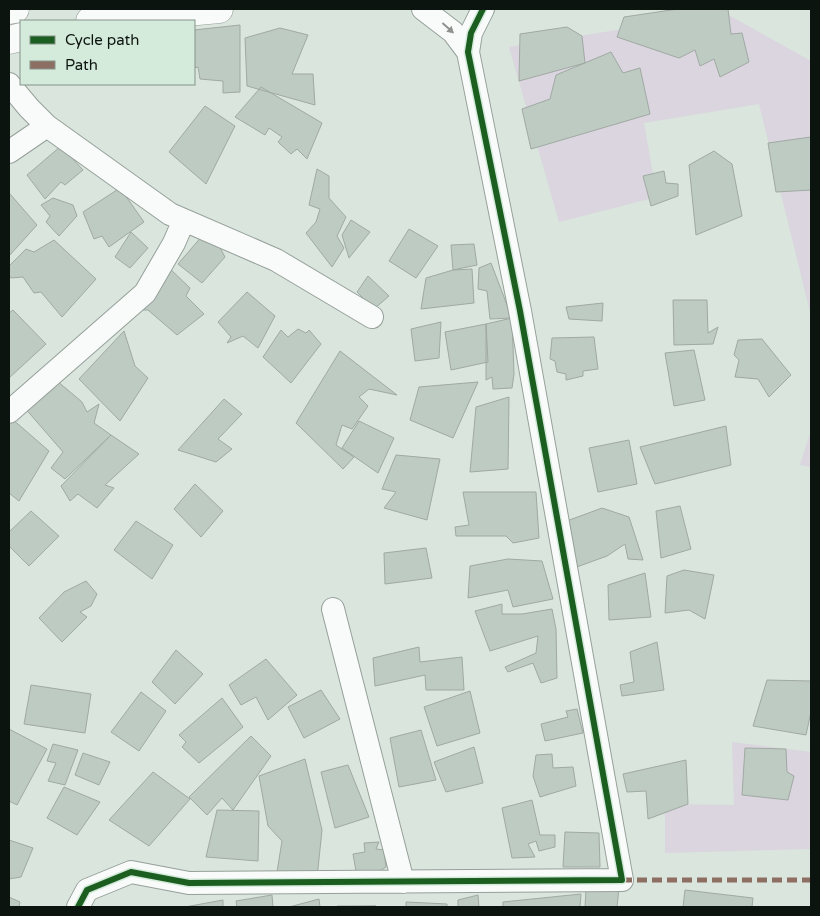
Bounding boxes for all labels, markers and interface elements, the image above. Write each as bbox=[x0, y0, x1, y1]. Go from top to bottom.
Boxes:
legend bbox=[20, 20, 195, 85]
one-way arrow bbox=[441, 22, 453, 34]
text: Cycle path bbox=[65, 31, 139, 49]
text: Path bbox=[65, 56, 98, 74]

